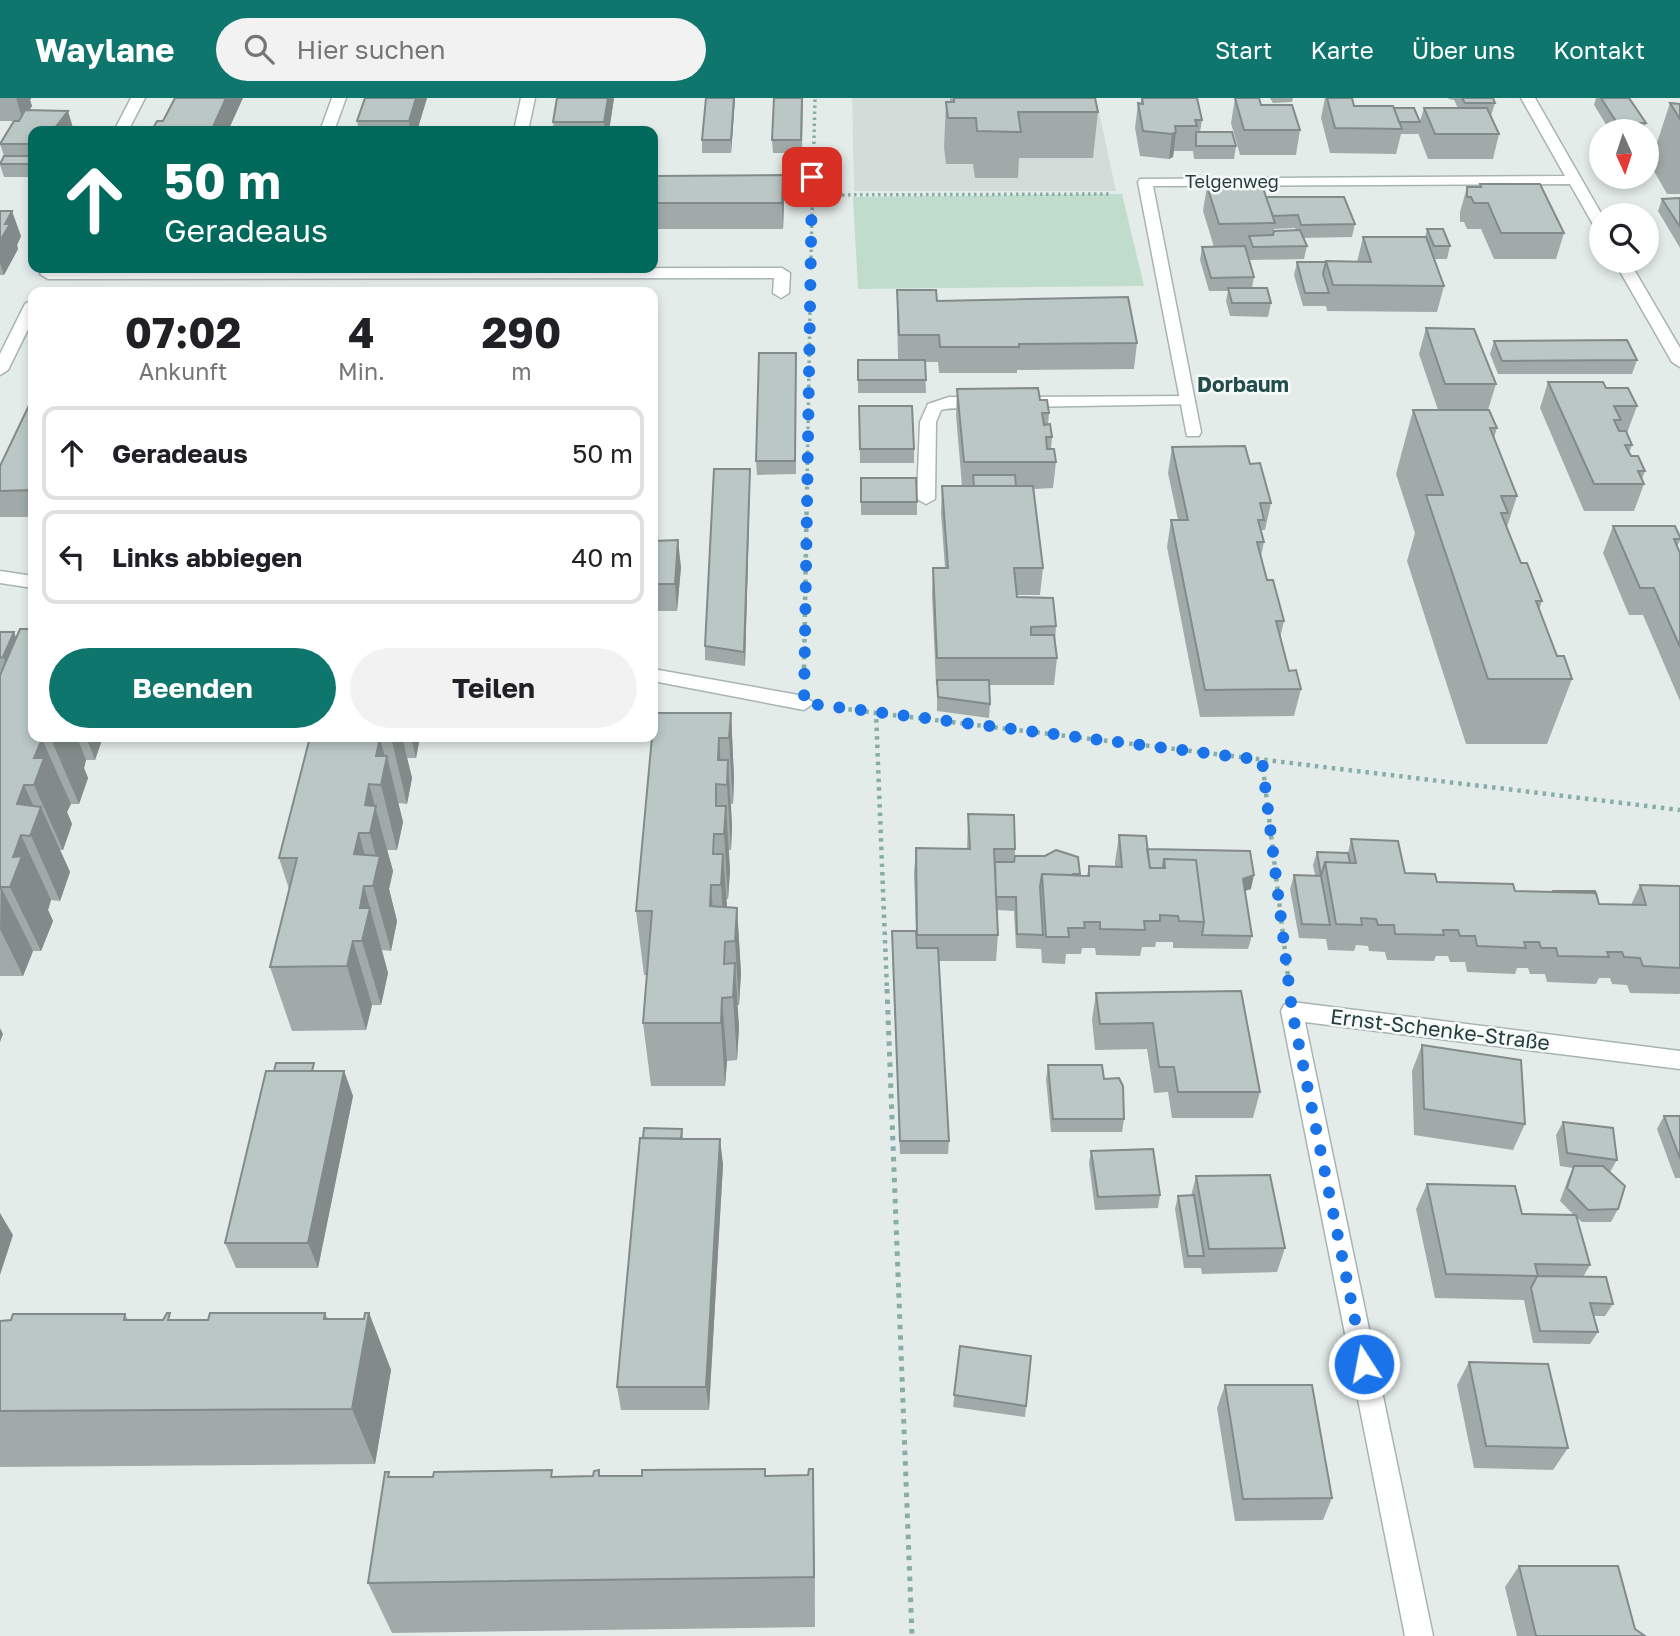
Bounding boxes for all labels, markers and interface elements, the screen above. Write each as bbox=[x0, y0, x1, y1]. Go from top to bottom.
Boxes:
search box bbox=[216, 18, 706, 81]
text: Waylane bbox=[35, 30, 174, 69]
icon: search bbox=[240, 30, 278, 68]
text: Hier suchen bbox=[296, 34, 446, 65]
text: Start bbox=[1215, 35, 1272, 64]
text: Karte bbox=[1310, 35, 1374, 64]
text: Über uns bbox=[1412, 35, 1515, 64]
text: Kontakt bbox=[1553, 35, 1645, 64]
north arrow bbox=[1589, 119, 1659, 189]
map controls bbox=[1589, 119, 1659, 273]
pin bbox=[782, 147, 842, 207]
text: 50 m bbox=[164, 151, 281, 210]
icon: ahead bbox=[49, 154, 140, 245]
icon: arrive bbox=[793, 158, 831, 196]
street label: Telgenweg bbox=[1185, 170, 1279, 192]
button: search bbox=[1589, 203, 1659, 273]
text: Geradeaus bbox=[164, 211, 328, 249]
text: 07:02 bbox=[125, 307, 241, 357]
text: 4 bbox=[348, 307, 375, 357]
text: 290 bbox=[482, 307, 561, 357]
text: Ankunft bbox=[139, 357, 227, 385]
text: Min. bbox=[338, 357, 385, 385]
text: m bbox=[511, 357, 532, 385]
district label: Dorbaum bbox=[1197, 371, 1289, 397]
icon: ahead bbox=[53, 434, 91, 472]
text: Geradeaus bbox=[112, 438, 248, 469]
text: 50 m bbox=[572, 438, 633, 469]
icon: left bbox=[53, 538, 91, 576]
text: Links abbiegen bbox=[112, 542, 302, 573]
text: 40 m bbox=[572, 542, 633, 573]
button: Beenden bbox=[49, 648, 336, 728]
button: Teilen bbox=[350, 648, 637, 728]
street label: Ernst-Schenke-Straße bbox=[1329, 1003, 1551, 1055]
position arrow bbox=[1327, 1327, 1401, 1401]

